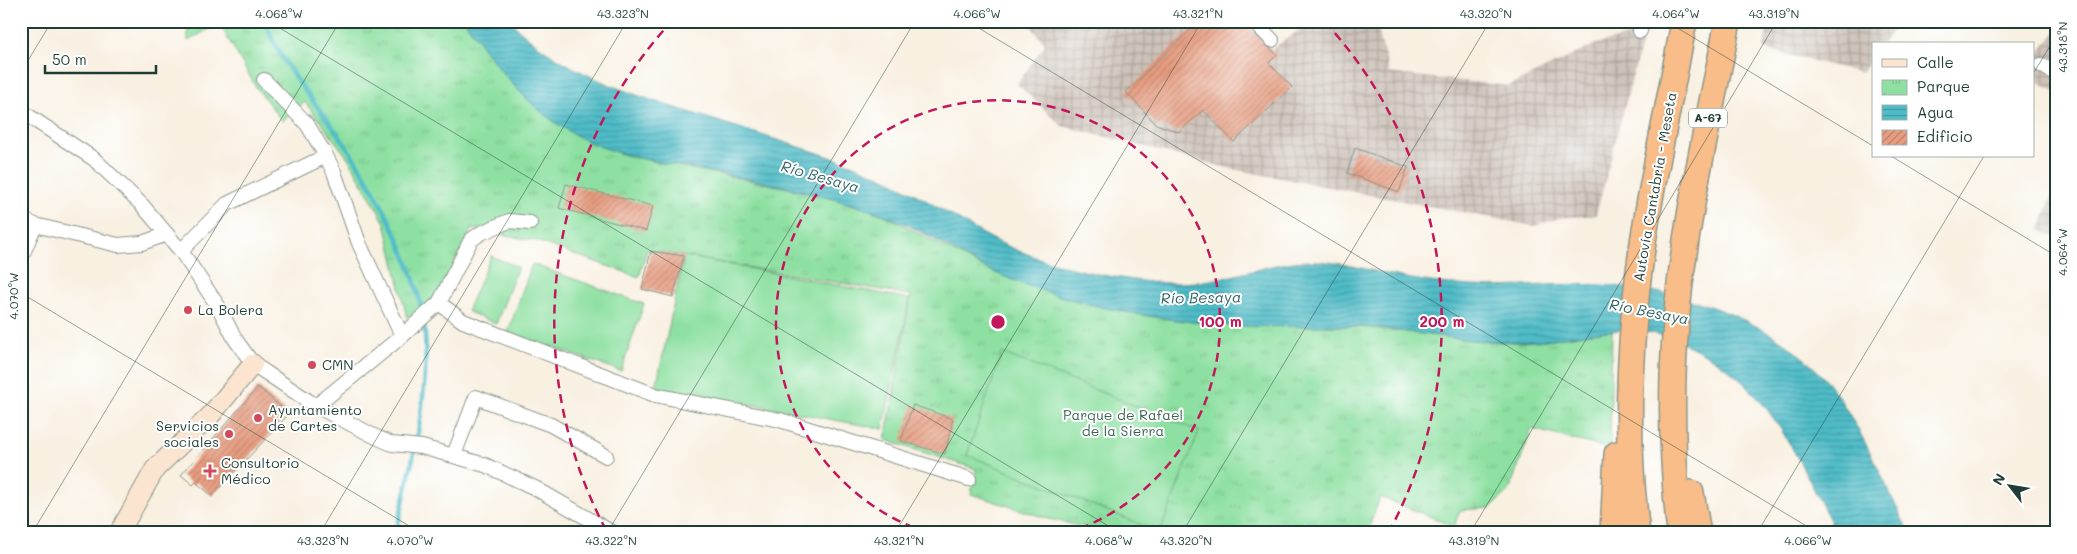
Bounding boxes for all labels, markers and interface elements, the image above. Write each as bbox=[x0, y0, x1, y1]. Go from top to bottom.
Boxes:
text: 4.068°W bbox=[255, 5, 303, 21]
text: 43.323°N bbox=[597, 5, 649, 21]
text: 4.066°W bbox=[953, 5, 1001, 21]
text: 43.321°N bbox=[1173, 5, 1223, 21]
text: 43.320°N bbox=[1460, 5, 1512, 21]
text: 4.064°W bbox=[1652, 5, 1700, 21]
text: 43.319°N bbox=[1749, 5, 1799, 21]
text: 43.318°N bbox=[2054, 22, 2070, 72]
scale bar bbox=[45, 42, 156, 74]
legend bbox=[1872, 42, 2034, 158]
text: 50 m bbox=[52, 49, 87, 69]
text: Calle bbox=[1917, 52, 1954, 72]
text: Parque bbox=[1917, 76, 1970, 96]
street label: Autovía Cantabria - Meseta bbox=[1628, 91, 1681, 283]
text: Agua bbox=[1917, 102, 1954, 122]
road number: A-67 bbox=[1689, 109, 1727, 128]
text: Edificio bbox=[1917, 126, 1973, 146]
water label: Río Besaya bbox=[779, 155, 862, 197]
text: 4.064°W bbox=[2054, 228, 2070, 276]
text: 4.070°W bbox=[5, 272, 21, 320]
water label: Río Besaya bbox=[1161, 286, 1241, 308]
water label: Río Besaya bbox=[1608, 294, 1691, 329]
place label: La Bolera bbox=[198, 300, 264, 319]
marker: La Bolera bbox=[182, 304, 194, 316]
text: 100 m bbox=[1198, 311, 1242, 331]
text: 200 m bbox=[1420, 311, 1465, 331]
centre of rings bbox=[989, 313, 1007, 331]
place label: CMN bbox=[322, 355, 354, 374]
marker: CMN bbox=[306, 359, 318, 371]
place label: Ayuntamiento de Cartes bbox=[268, 400, 362, 435]
park label: Parque de Rafael de la Sierra bbox=[1063, 405, 1183, 440]
marker: Ayuntamiento de Cartes bbox=[252, 412, 264, 424]
place label: Servicios sociales bbox=[156, 416, 219, 451]
marker: Servicios sociales bbox=[223, 428, 235, 440]
place label: Consultorio Médico bbox=[221, 453, 299, 488]
north arrow bbox=[1984, 462, 2034, 512]
marker: Consultorio Médico bbox=[203, 464, 217, 478]
text: N bbox=[1988, 470, 2009, 489]
text: 43.323°N bbox=[297, 532, 349, 548]
text: 4.070°W bbox=[386, 532, 434, 548]
text: 43.322°N bbox=[585, 532, 637, 548]
text: 43.321°N bbox=[874, 532, 924, 548]
text: 4.068°W bbox=[1085, 532, 1133, 548]
text: 43.320°N bbox=[1160, 532, 1212, 548]
text: 43.319°N bbox=[1449, 532, 1499, 548]
text: 4.066°W bbox=[1784, 532, 1832, 548]

